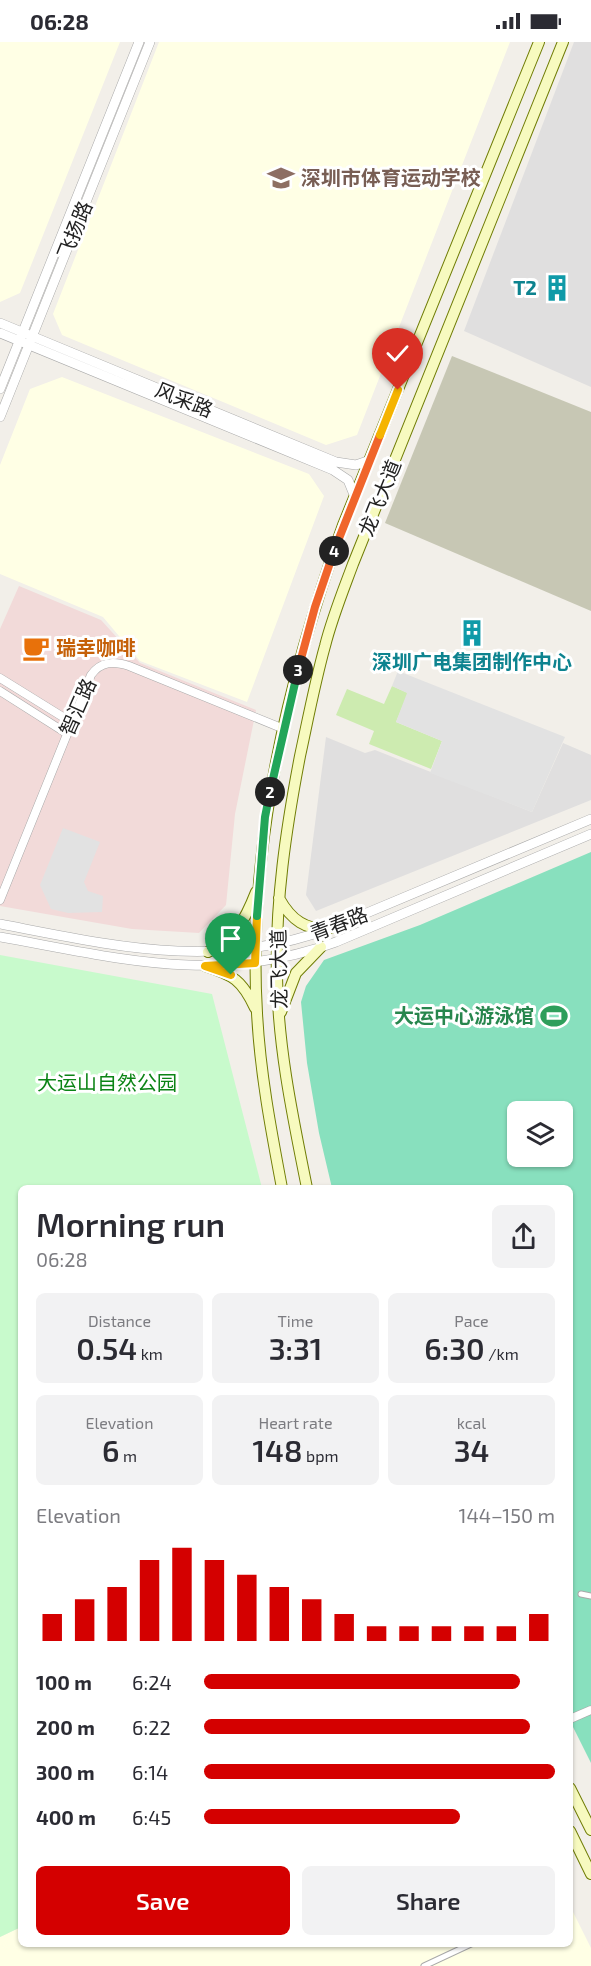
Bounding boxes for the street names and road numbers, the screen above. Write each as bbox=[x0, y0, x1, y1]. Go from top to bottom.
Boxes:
street label: 飞扬路 bbox=[52, 197, 96, 262]
street label: 风采路 bbox=[152, 377, 217, 421]
street label: 龙飞大道 bbox=[353, 456, 405, 539]
street label: 智汇路 bbox=[54, 674, 100, 739]
street label: 青春路 bbox=[306, 901, 371, 945]
street label: 龙飞大道 bbox=[265, 929, 291, 1009]

